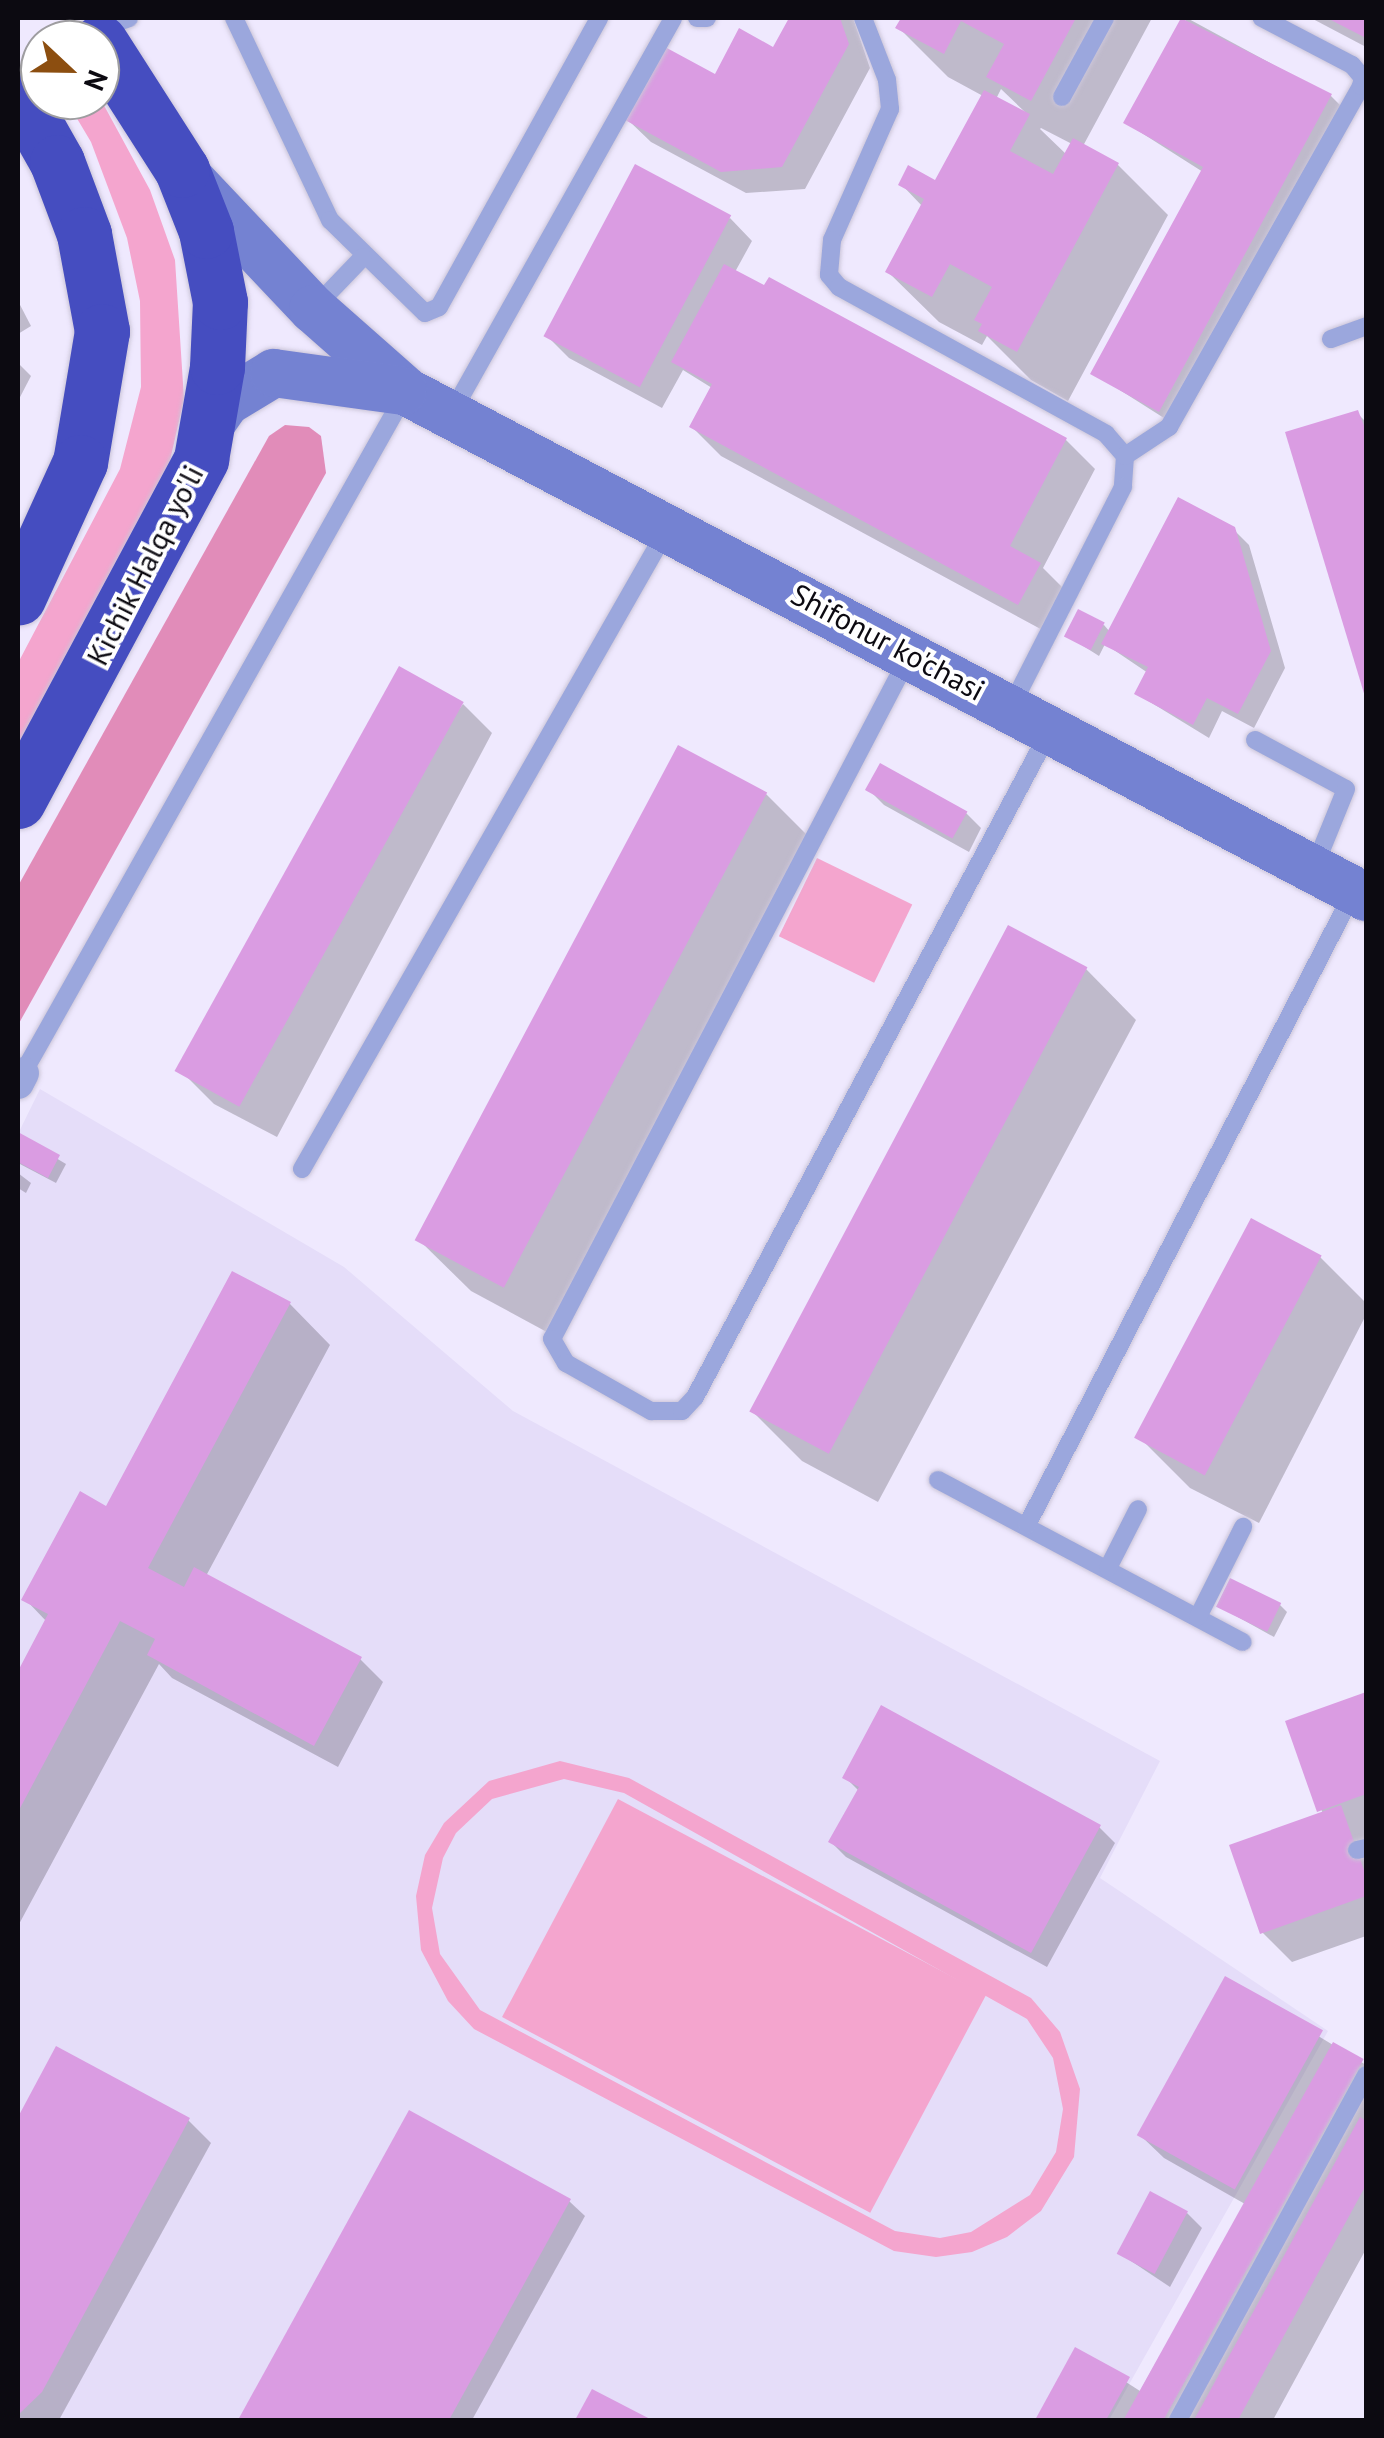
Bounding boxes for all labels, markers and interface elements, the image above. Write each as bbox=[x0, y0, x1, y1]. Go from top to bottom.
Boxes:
north arrow bbox=[20, 20, 120, 120]
text: N bbox=[76, 65, 117, 96]
street label: Kichik Halqa yo'li bbox=[79, 458, 211, 672]
street label: Shifonur ko'chasi bbox=[785, 576, 991, 708]

